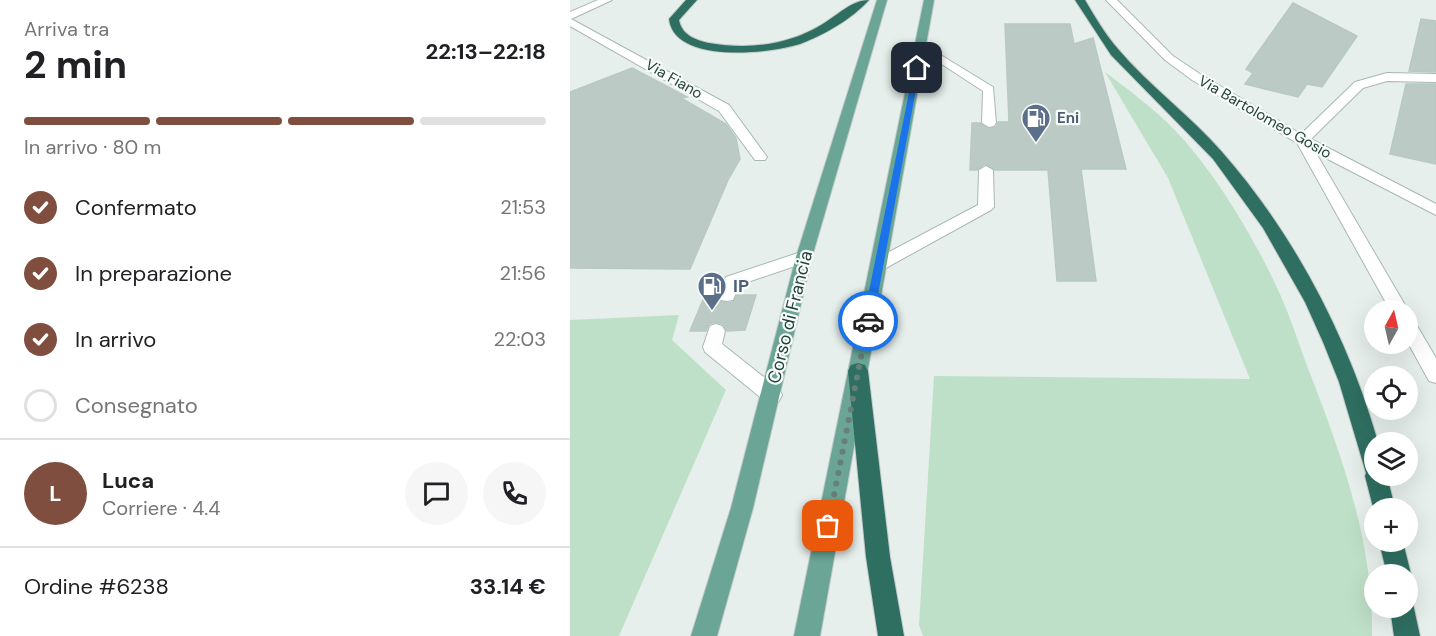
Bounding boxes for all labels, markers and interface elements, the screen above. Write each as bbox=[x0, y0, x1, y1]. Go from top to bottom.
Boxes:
text: Arriva tra bbox=[24, 16, 109, 42]
text: 22:13–22:18 bbox=[426, 37, 546, 66]
text: 2 min bbox=[24, 39, 127, 90]
pin bbox=[891, 42, 942, 93]
icon: home bbox=[900, 51, 933, 84]
street label: Via Fiano bbox=[642, 55, 706, 103]
street label: Via Bartolomeo Gosio bbox=[1195, 71, 1335, 163]
fuel station icon: Eni bbox=[1020, 102, 1052, 144]
place label: Eni bbox=[1057, 108, 1079, 128]
text: In arrivo · 80 m bbox=[24, 134, 161, 160]
icon: check bbox=[24, 191, 57, 224]
text: Confermato bbox=[75, 193, 197, 222]
text: 21:53 bbox=[500, 194, 546, 220]
street label: Corso di Francia bbox=[762, 248, 818, 386]
icon: check bbox=[24, 257, 57, 290]
text: In preparazione bbox=[75, 259, 232, 288]
text: 21:56 bbox=[499, 260, 546, 286]
fuel station icon: IP bbox=[696, 270, 728, 312]
place label: IP bbox=[733, 274, 749, 298]
courier bbox=[838, 291, 898, 351]
north arrow bbox=[1364, 300, 1418, 354]
map controls bbox=[1364, 300, 1418, 618]
icon: car bbox=[852, 305, 885, 338]
icon: check bbox=[24, 323, 57, 356]
text: In arrivo bbox=[75, 325, 156, 354]
text: 22:03 bbox=[493, 326, 546, 352]
button: locate bbox=[1364, 366, 1418, 420]
text: Consegnato bbox=[75, 391, 198, 420]
button: layers bbox=[1364, 432, 1418, 486]
button: chat bbox=[405, 462, 468, 525]
button: phone bbox=[483, 462, 546, 525]
text: Luca bbox=[102, 466, 154, 495]
text: L bbox=[49, 479, 62, 508]
text: Corriere · 4.4 bbox=[102, 495, 220, 521]
button: + bbox=[1364, 498, 1418, 552]
pin bbox=[802, 500, 853, 551]
icon: bag bbox=[811, 509, 844, 542]
button: − bbox=[1364, 564, 1418, 618]
text: Ordine #6238 bbox=[24, 572, 169, 601]
text: 33.14 € bbox=[470, 572, 546, 601]

